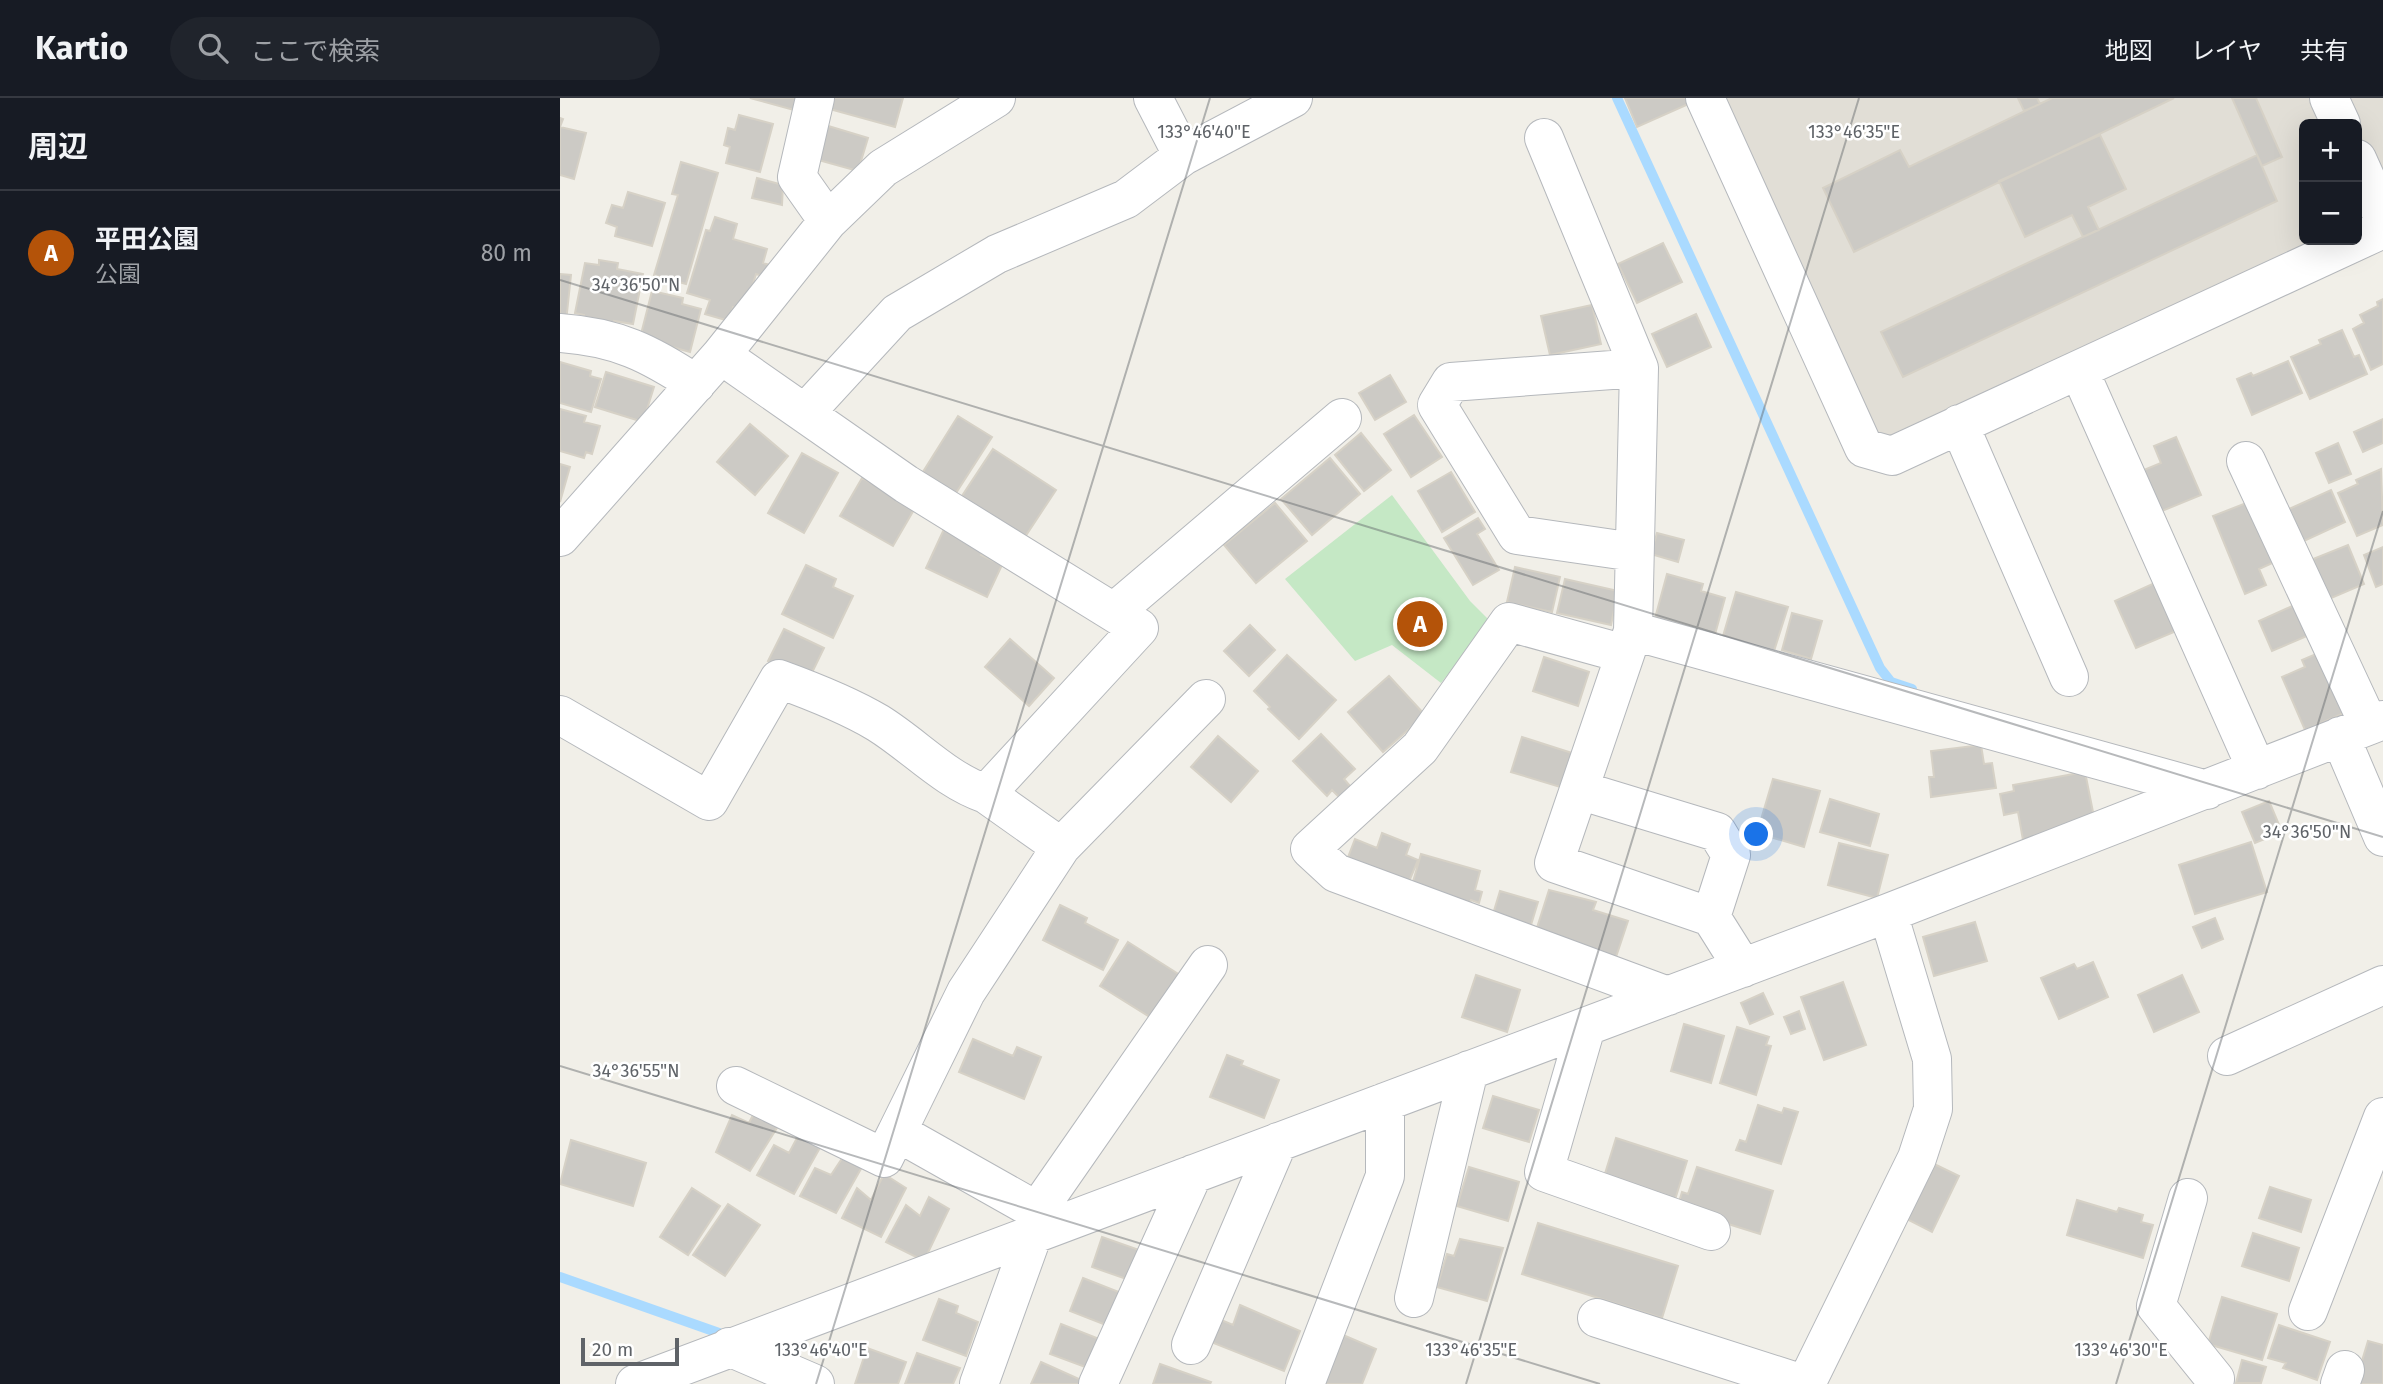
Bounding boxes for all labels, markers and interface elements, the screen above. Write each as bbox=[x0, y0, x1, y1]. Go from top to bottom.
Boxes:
search box bbox=[170, 17, 660, 80]
text: Kartio bbox=[35, 28, 128, 68]
icon: search bbox=[194, 29, 232, 67]
text: ここで検索 bbox=[250, 36, 380, 67]
text: 地図 bbox=[2105, 37, 2153, 65]
text: レイヤ bbox=[2191, 37, 2262, 65]
text: 共有 bbox=[2300, 37, 2348, 65]
map controls bbox=[2299, 119, 2362, 245]
button: + bbox=[2299, 119, 2362, 182]
text: 133°46'40"E bbox=[1157, 121, 1251, 143]
text: 133°46'35"E bbox=[1808, 121, 1900, 143]
text: 周辺 bbox=[28, 129, 88, 165]
button: − bbox=[2299, 182, 2362, 245]
text: 平田公園 bbox=[95, 224, 199, 255]
text: A bbox=[44, 239, 58, 267]
text: 80 m bbox=[481, 239, 532, 267]
text: 公園 bbox=[95, 260, 141, 288]
text: 34°36'50"N bbox=[592, 274, 680, 296]
pin: A bbox=[1397, 598, 1443, 650]
your location bbox=[1739, 817, 1773, 851]
text: 34°36'50"N bbox=[2263, 821, 2351, 843]
text: 34°36'55"N bbox=[593, 1060, 679, 1082]
scale bar bbox=[581, 1335, 679, 1367]
text: 20 m bbox=[592, 1338, 633, 1361]
text: 133°46'40"E bbox=[774, 1339, 868, 1361]
text: 133°46'35"E bbox=[1425, 1339, 1517, 1361]
text: 133°46'30"E bbox=[2074, 1339, 2168, 1361]

